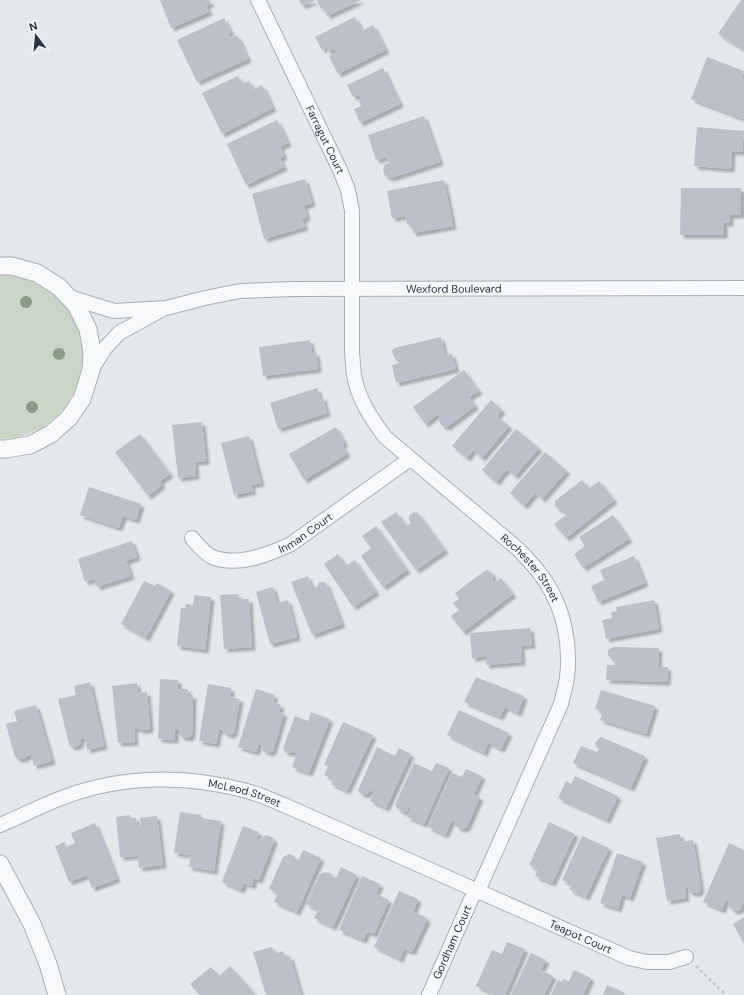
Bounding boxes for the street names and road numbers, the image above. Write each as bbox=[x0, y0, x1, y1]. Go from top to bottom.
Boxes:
street label: Farragut Court bbox=[303, 103, 348, 176]
street label: Wexford Boulevard bbox=[406, 282, 502, 296]
street label: Inman Court bbox=[276, 510, 335, 556]
street label: Rochester Street bbox=[498, 531, 563, 604]
street label: McLeod Street bbox=[207, 776, 283, 810]
street label: Gordham Court bbox=[429, 903, 475, 981]
street label: Teapot Court bbox=[547, 917, 614, 957]

